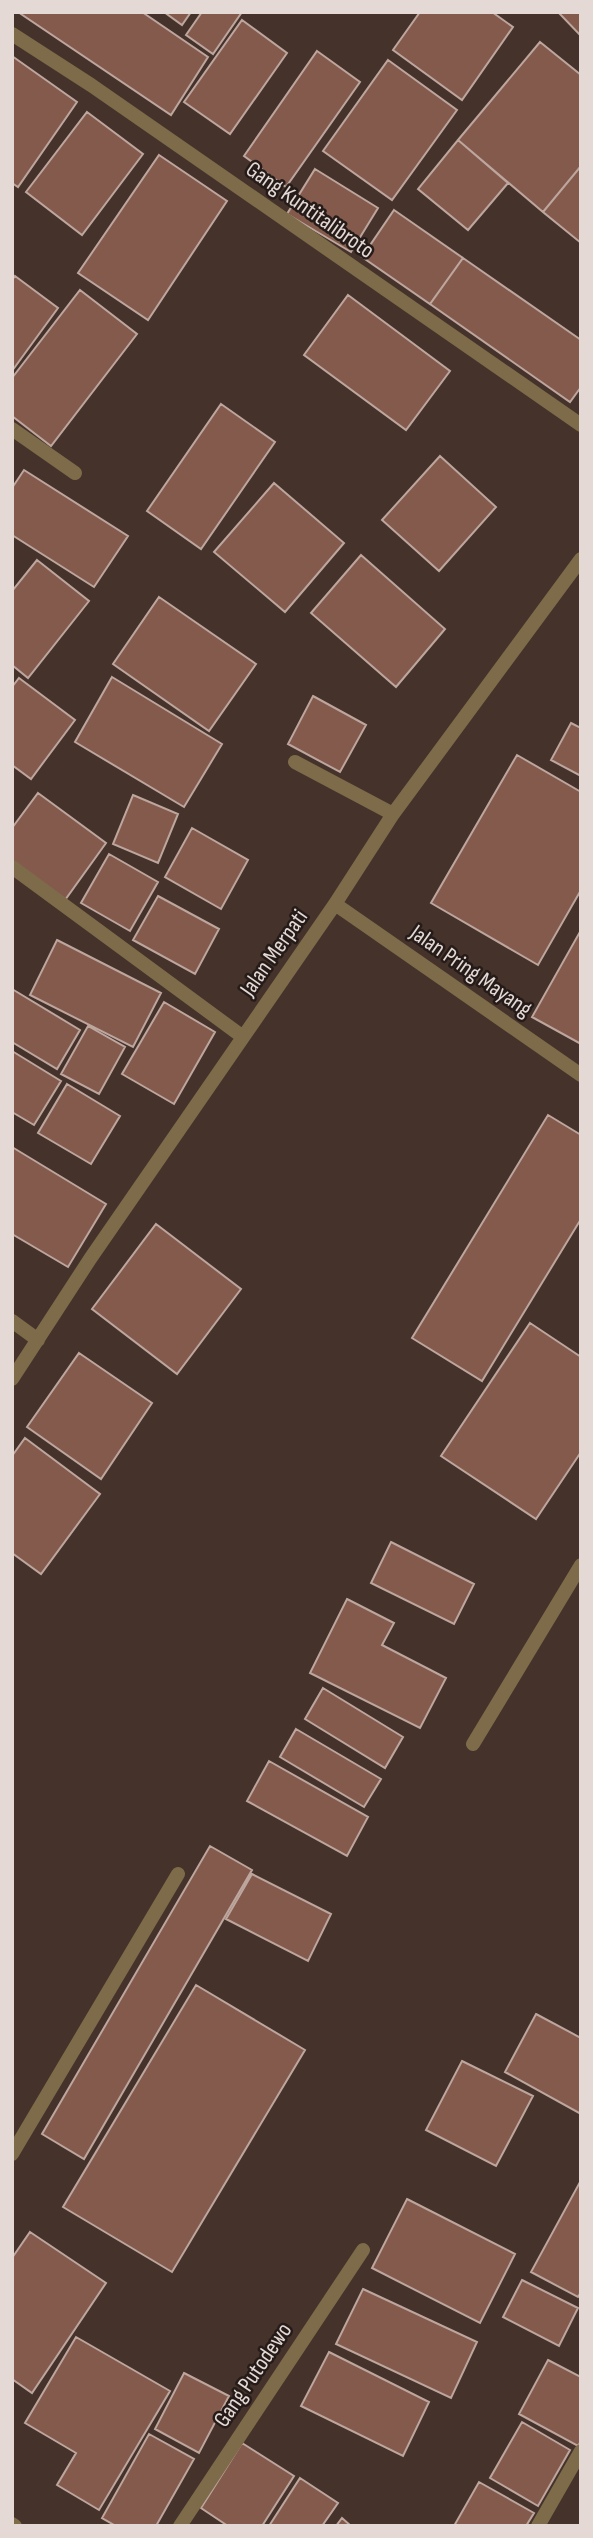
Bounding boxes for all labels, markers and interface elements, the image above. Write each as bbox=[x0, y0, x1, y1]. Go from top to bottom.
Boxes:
street label: Gang Kuntitalibroto bbox=[240, 155, 380, 265]
street label: Jalan Merpati bbox=[233, 904, 314, 1003]
street label: Jalan Pring Mayang bbox=[404, 918, 537, 1023]
street label: Gang Putodewo bbox=[208, 2318, 298, 2432]

